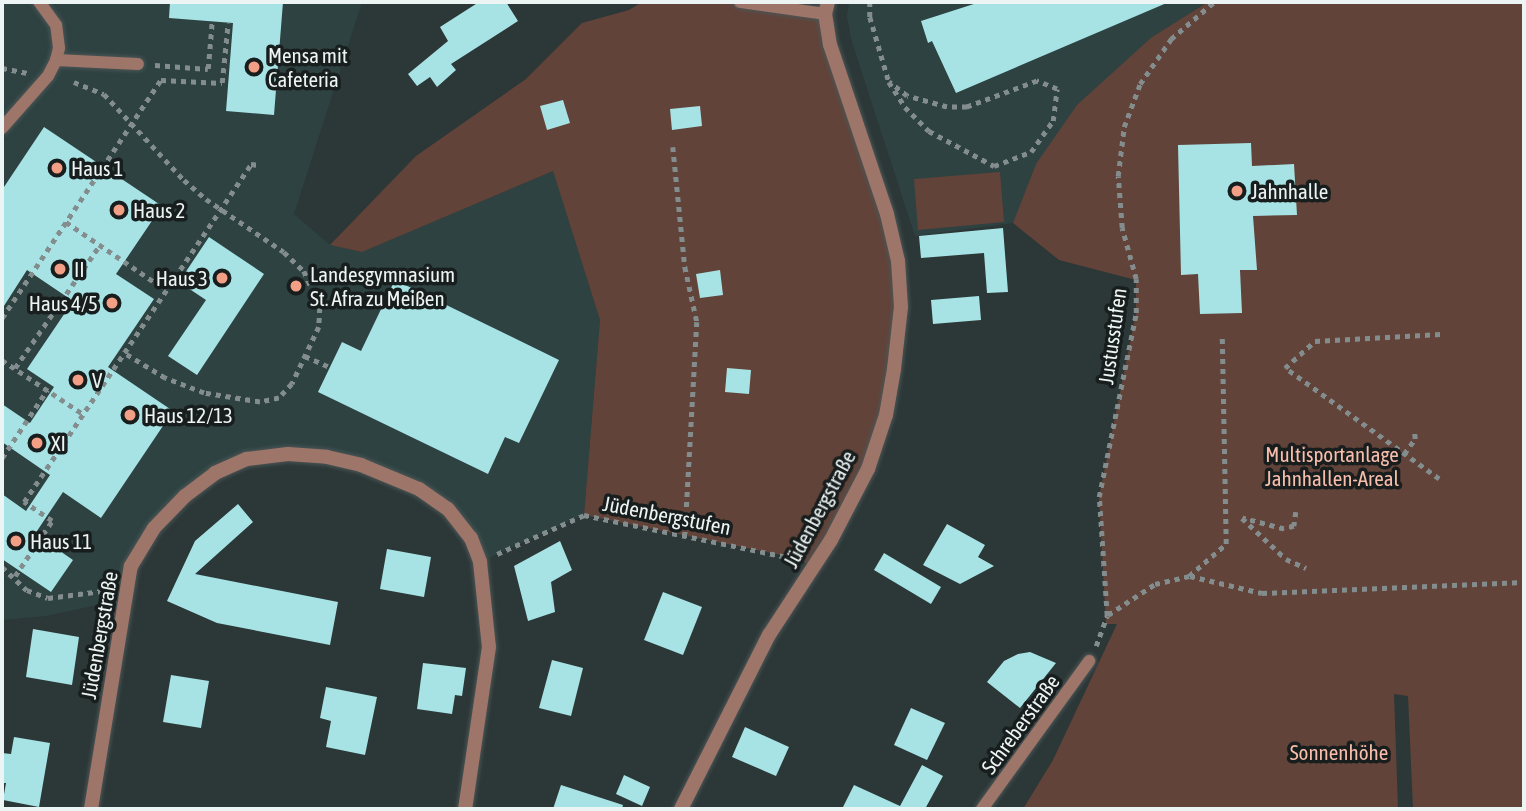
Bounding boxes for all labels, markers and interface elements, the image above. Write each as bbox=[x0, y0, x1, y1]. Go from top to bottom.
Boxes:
place label: Mensa mit Cafeteria bbox=[268, 42, 348, 92]
marker: Mensa mit Cafeteria bbox=[246, 59, 262, 75]
place label: Haus 1 bbox=[71, 155, 123, 181]
marker: Haus 1 bbox=[49, 160, 65, 176]
place label: Jahnhalle bbox=[1251, 178, 1328, 204]
marker: Jahnhalle bbox=[1229, 183, 1245, 199]
place label: Haus 2 bbox=[133, 197, 185, 223]
marker: Haus 2 bbox=[111, 202, 127, 218]
place label: II bbox=[74, 256, 85, 282]
marker: II bbox=[52, 261, 68, 277]
place label: Landesgymnasium St. Afra zu Meißen bbox=[310, 261, 455, 311]
place label: Haus 3 bbox=[156, 265, 208, 291]
marker: Haus 3 bbox=[214, 270, 230, 286]
marker: Landesgymnasium St. Afra zu Meißen bbox=[288, 278, 304, 294]
street label: Justusstufen bbox=[1093, 286, 1131, 386]
place label: Haus 4/5 bbox=[29, 290, 98, 316]
marker: Haus 4/5 bbox=[104, 295, 120, 311]
place label: V bbox=[92, 367, 102, 393]
marker: V bbox=[70, 372, 86, 388]
place label: Haus 12/13 bbox=[144, 402, 233, 428]
marker: Haus 12/13 bbox=[122, 407, 138, 423]
place label: XI bbox=[51, 430, 66, 456]
marker: XI bbox=[29, 435, 45, 451]
park label: Multisportanlage Jahnhallen-Areal bbox=[1265, 441, 1399, 491]
street label: Jüdenbergstraße bbox=[778, 446, 860, 572]
street label: Jüdenbergstufen bbox=[601, 490, 733, 540]
place label: Haus 11 bbox=[30, 528, 92, 554]
marker: Haus 11 bbox=[8, 533, 24, 549]
street label: Jüdenbergstraße bbox=[75, 569, 123, 701]
street label: Schreberstraße bbox=[976, 669, 1064, 779]
park label: Sonnenhöhe bbox=[1290, 739, 1388, 765]

